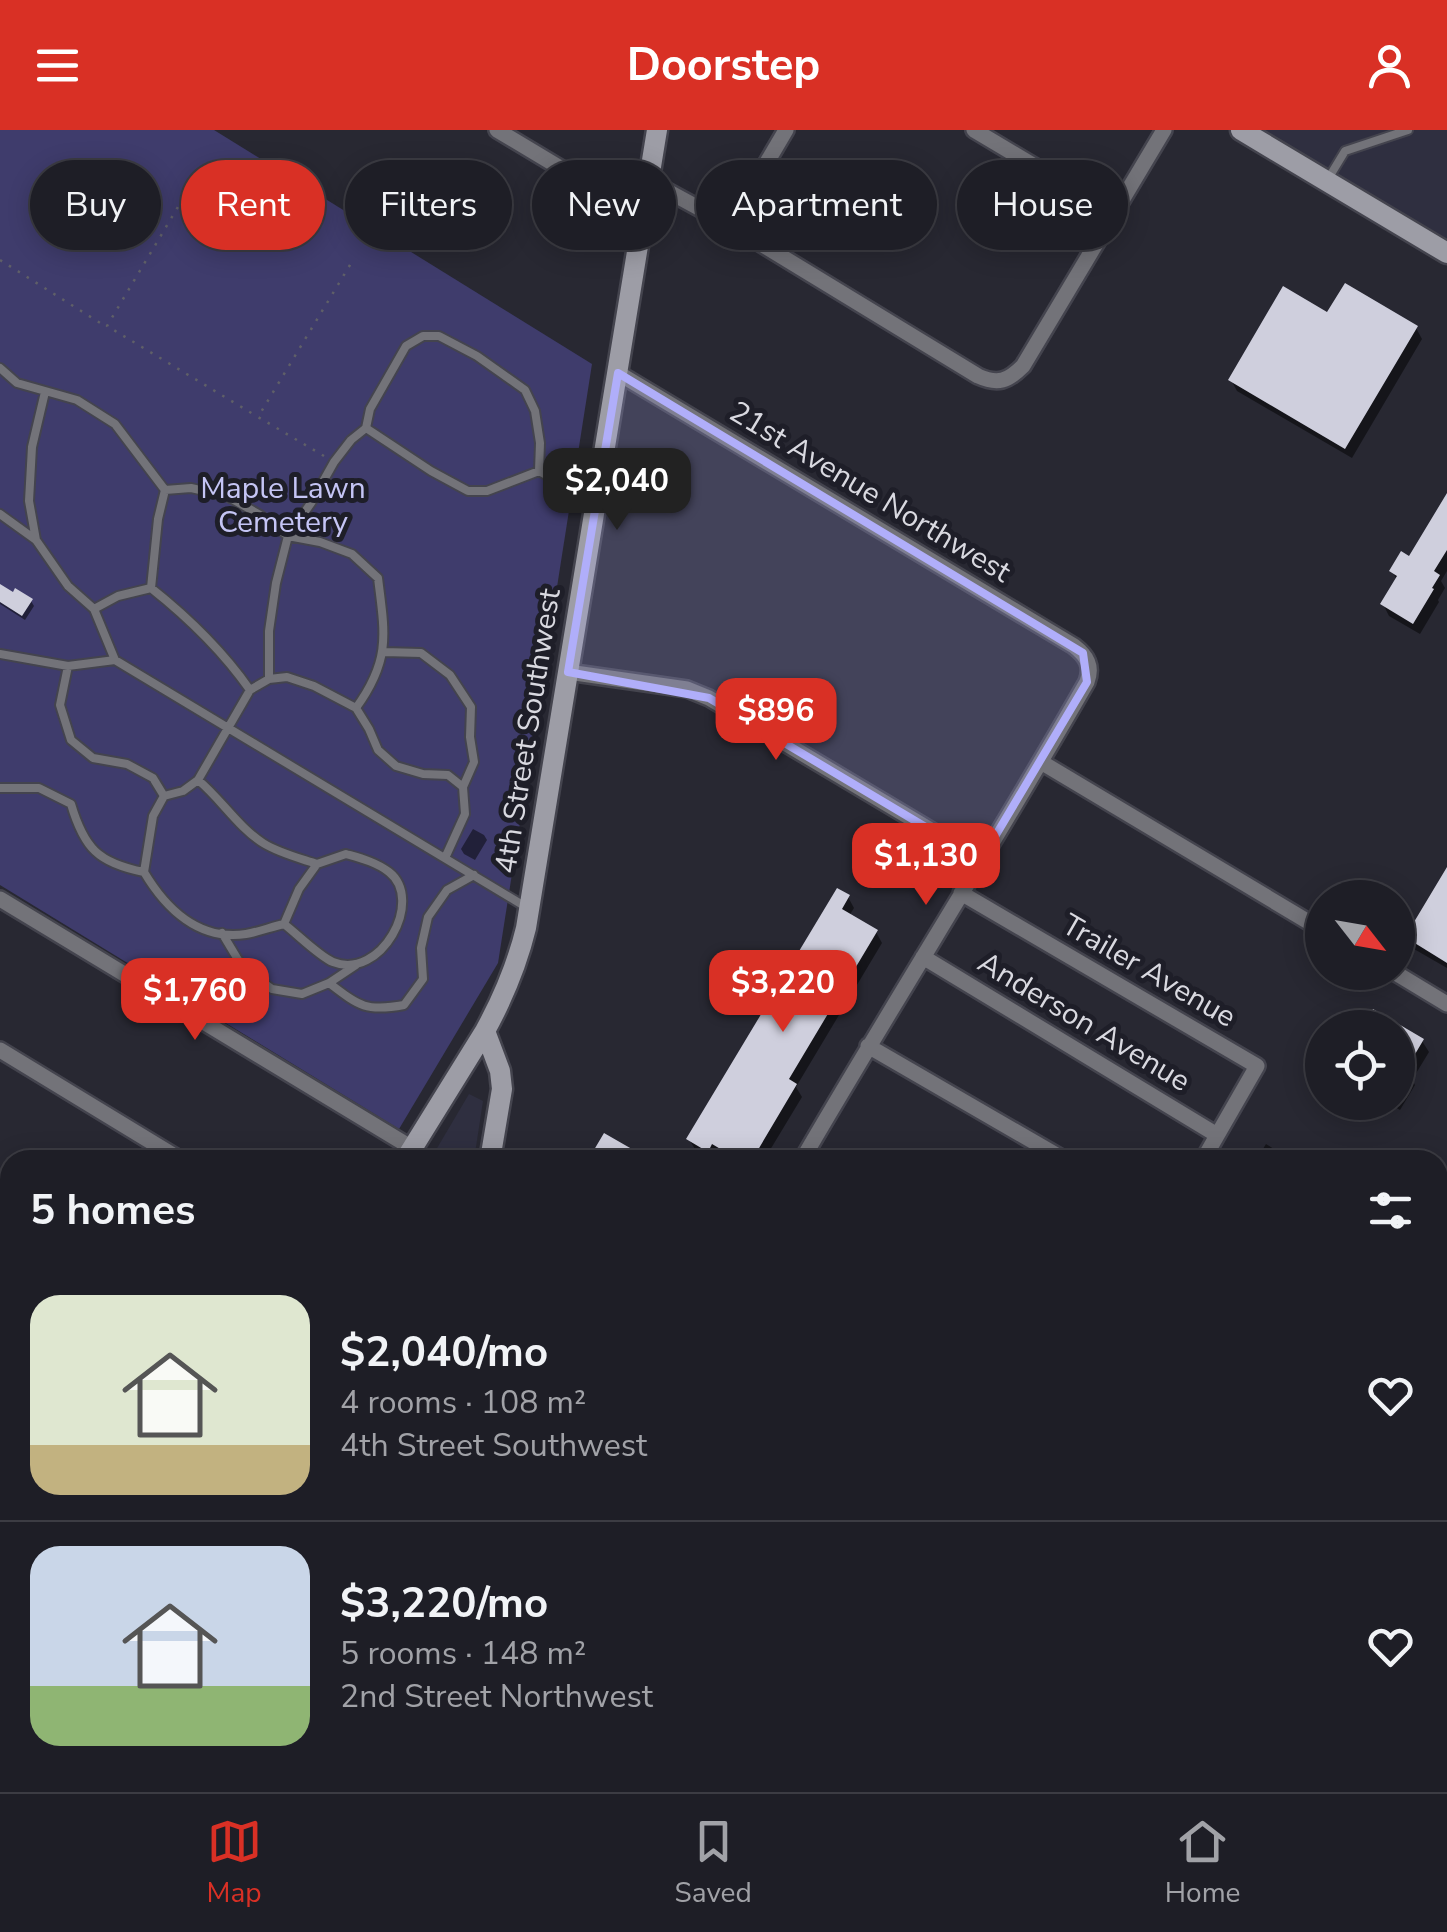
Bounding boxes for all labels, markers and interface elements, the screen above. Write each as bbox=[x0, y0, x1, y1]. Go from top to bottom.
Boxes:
text: Doorstep bbox=[627, 35, 820, 96]
icon: menu bbox=[30, 38, 85, 93]
icon: person bbox=[1362, 38, 1417, 93]
chip: Buy bbox=[30, 160, 161, 250]
chip: Rent bbox=[181, 160, 325, 250]
chip: Filters bbox=[345, 160, 512, 250]
chip: New bbox=[532, 160, 676, 250]
chip: Apartment bbox=[696, 160, 937, 250]
chip: House bbox=[957, 160, 1128, 250]
street label: 21st Avenue Northwest bbox=[721, 392, 1019, 593]
pin: $2,040 bbox=[536, 448, 698, 533]
text: $2,040 bbox=[565, 459, 669, 502]
park label: Maple Lawn Cemetery bbox=[200, 468, 366, 543]
street label: 4th Street Southwest bbox=[485, 585, 571, 876]
pin: $896 bbox=[717, 678, 835, 763]
text: $896 bbox=[738, 689, 814, 732]
pin: $1,130 bbox=[845, 823, 1007, 908]
text: $1,130 bbox=[874, 834, 978, 877]
north arrow bbox=[1305, 880, 1415, 990]
map controls bbox=[1305, 880, 1415, 1120]
street label: Trailer Avenue bbox=[1055, 905, 1243, 1037]
street label: Anderson Avenue bbox=[970, 942, 1198, 1102]
pin: $3,220 bbox=[702, 950, 864, 1035]
pin: $1,760 bbox=[114, 958, 276, 1043]
text: $3,220 bbox=[731, 961, 835, 1004]
text: $1,760 bbox=[143, 969, 247, 1012]
button: locate bbox=[1305, 1010, 1415, 1120]
text: 5 homes bbox=[30, 1182, 195, 1239]
icon: filters bbox=[1363, 1183, 1418, 1238]
text: $2,040/mo bbox=[340, 1324, 548, 1381]
icon: home bbox=[110, 1335, 230, 1455]
icon: heart bbox=[1363, 1368, 1418, 1423]
text: 4 rooms · 108 m² bbox=[340, 1381, 586, 1424]
text: 4th Street Southwest bbox=[340, 1424, 647, 1467]
text: $3,220/mo bbox=[340, 1575, 548, 1632]
icon: home bbox=[110, 1586, 230, 1706]
icon: heart bbox=[1363, 1619, 1418, 1674]
text: 5 rooms · 148 m² bbox=[340, 1632, 586, 1675]
text: 2nd Street Northwest bbox=[340, 1675, 653, 1718]
tab: Map bbox=[206, 1814, 262, 1912]
tab: Saved bbox=[674, 1814, 752, 1912]
tab: Home bbox=[1165, 1814, 1241, 1912]

